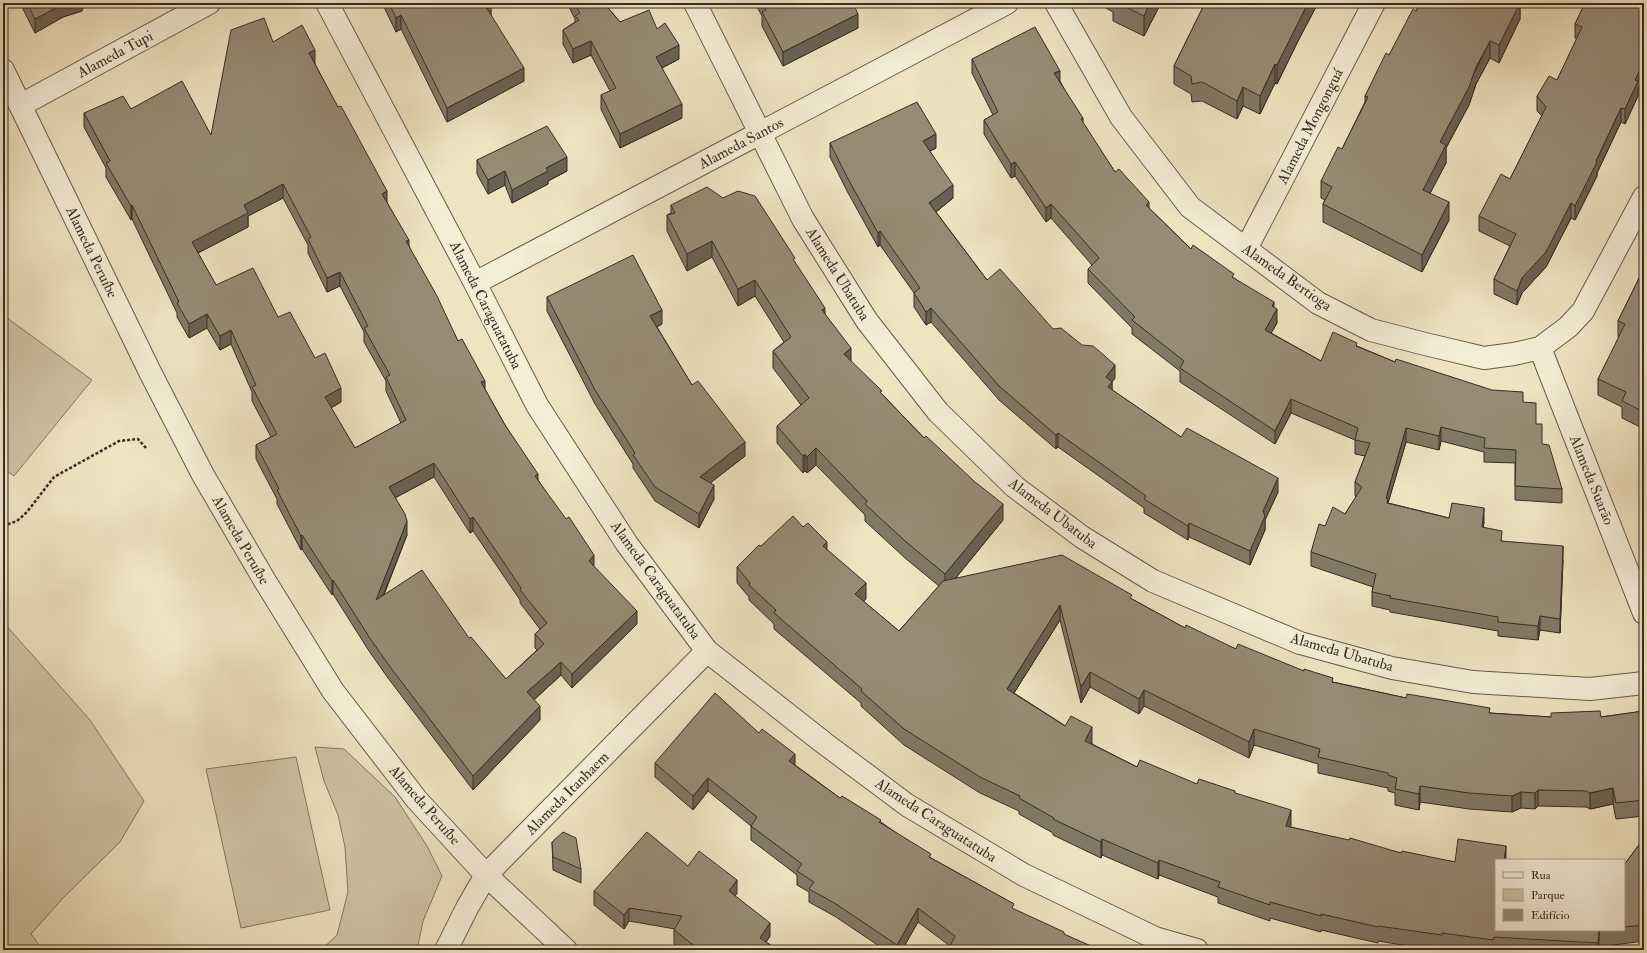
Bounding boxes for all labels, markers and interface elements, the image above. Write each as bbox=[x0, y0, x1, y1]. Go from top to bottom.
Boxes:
street label: Alameda Tupi bbox=[73, 27, 157, 84]
street label: Alameda Mongonguá bbox=[1273, 65, 1348, 188]
street label: Alameda Santos bbox=[695, 113, 787, 174]
street label: Alameda Peruíbe bbox=[61, 202, 122, 301]
street label: Alameda Ubatuba bbox=[801, 223, 874, 325]
street label: Alameda Caraguatatuba bbox=[445, 237, 527, 373]
street label: Alameda Bertioga bbox=[1237, 239, 1336, 316]
street label: Alameda Suarão bbox=[1565, 432, 1618, 528]
street label: Alameda Ubatuba bbox=[1004, 473, 1102, 553]
street label: Alameda Peruíbe bbox=[207, 491, 274, 588]
street label: Alameda Caraguatatuba bbox=[606, 517, 705, 644]
street label: Alameda Ubatuba bbox=[1287, 628, 1396, 676]
street label: Alameda Itanhaem bbox=[521, 747, 613, 840]
street label: Alameda Peruíbe bbox=[384, 761, 464, 849]
street label: Alameda Caraguatatuba bbox=[870, 773, 1001, 867]
legend bbox=[1495, 859, 1625, 931]
text: Rua bbox=[1531, 868, 1552, 883]
text: Parque bbox=[1531, 888, 1565, 903]
text: Edifício bbox=[1531, 908, 1570, 923]

